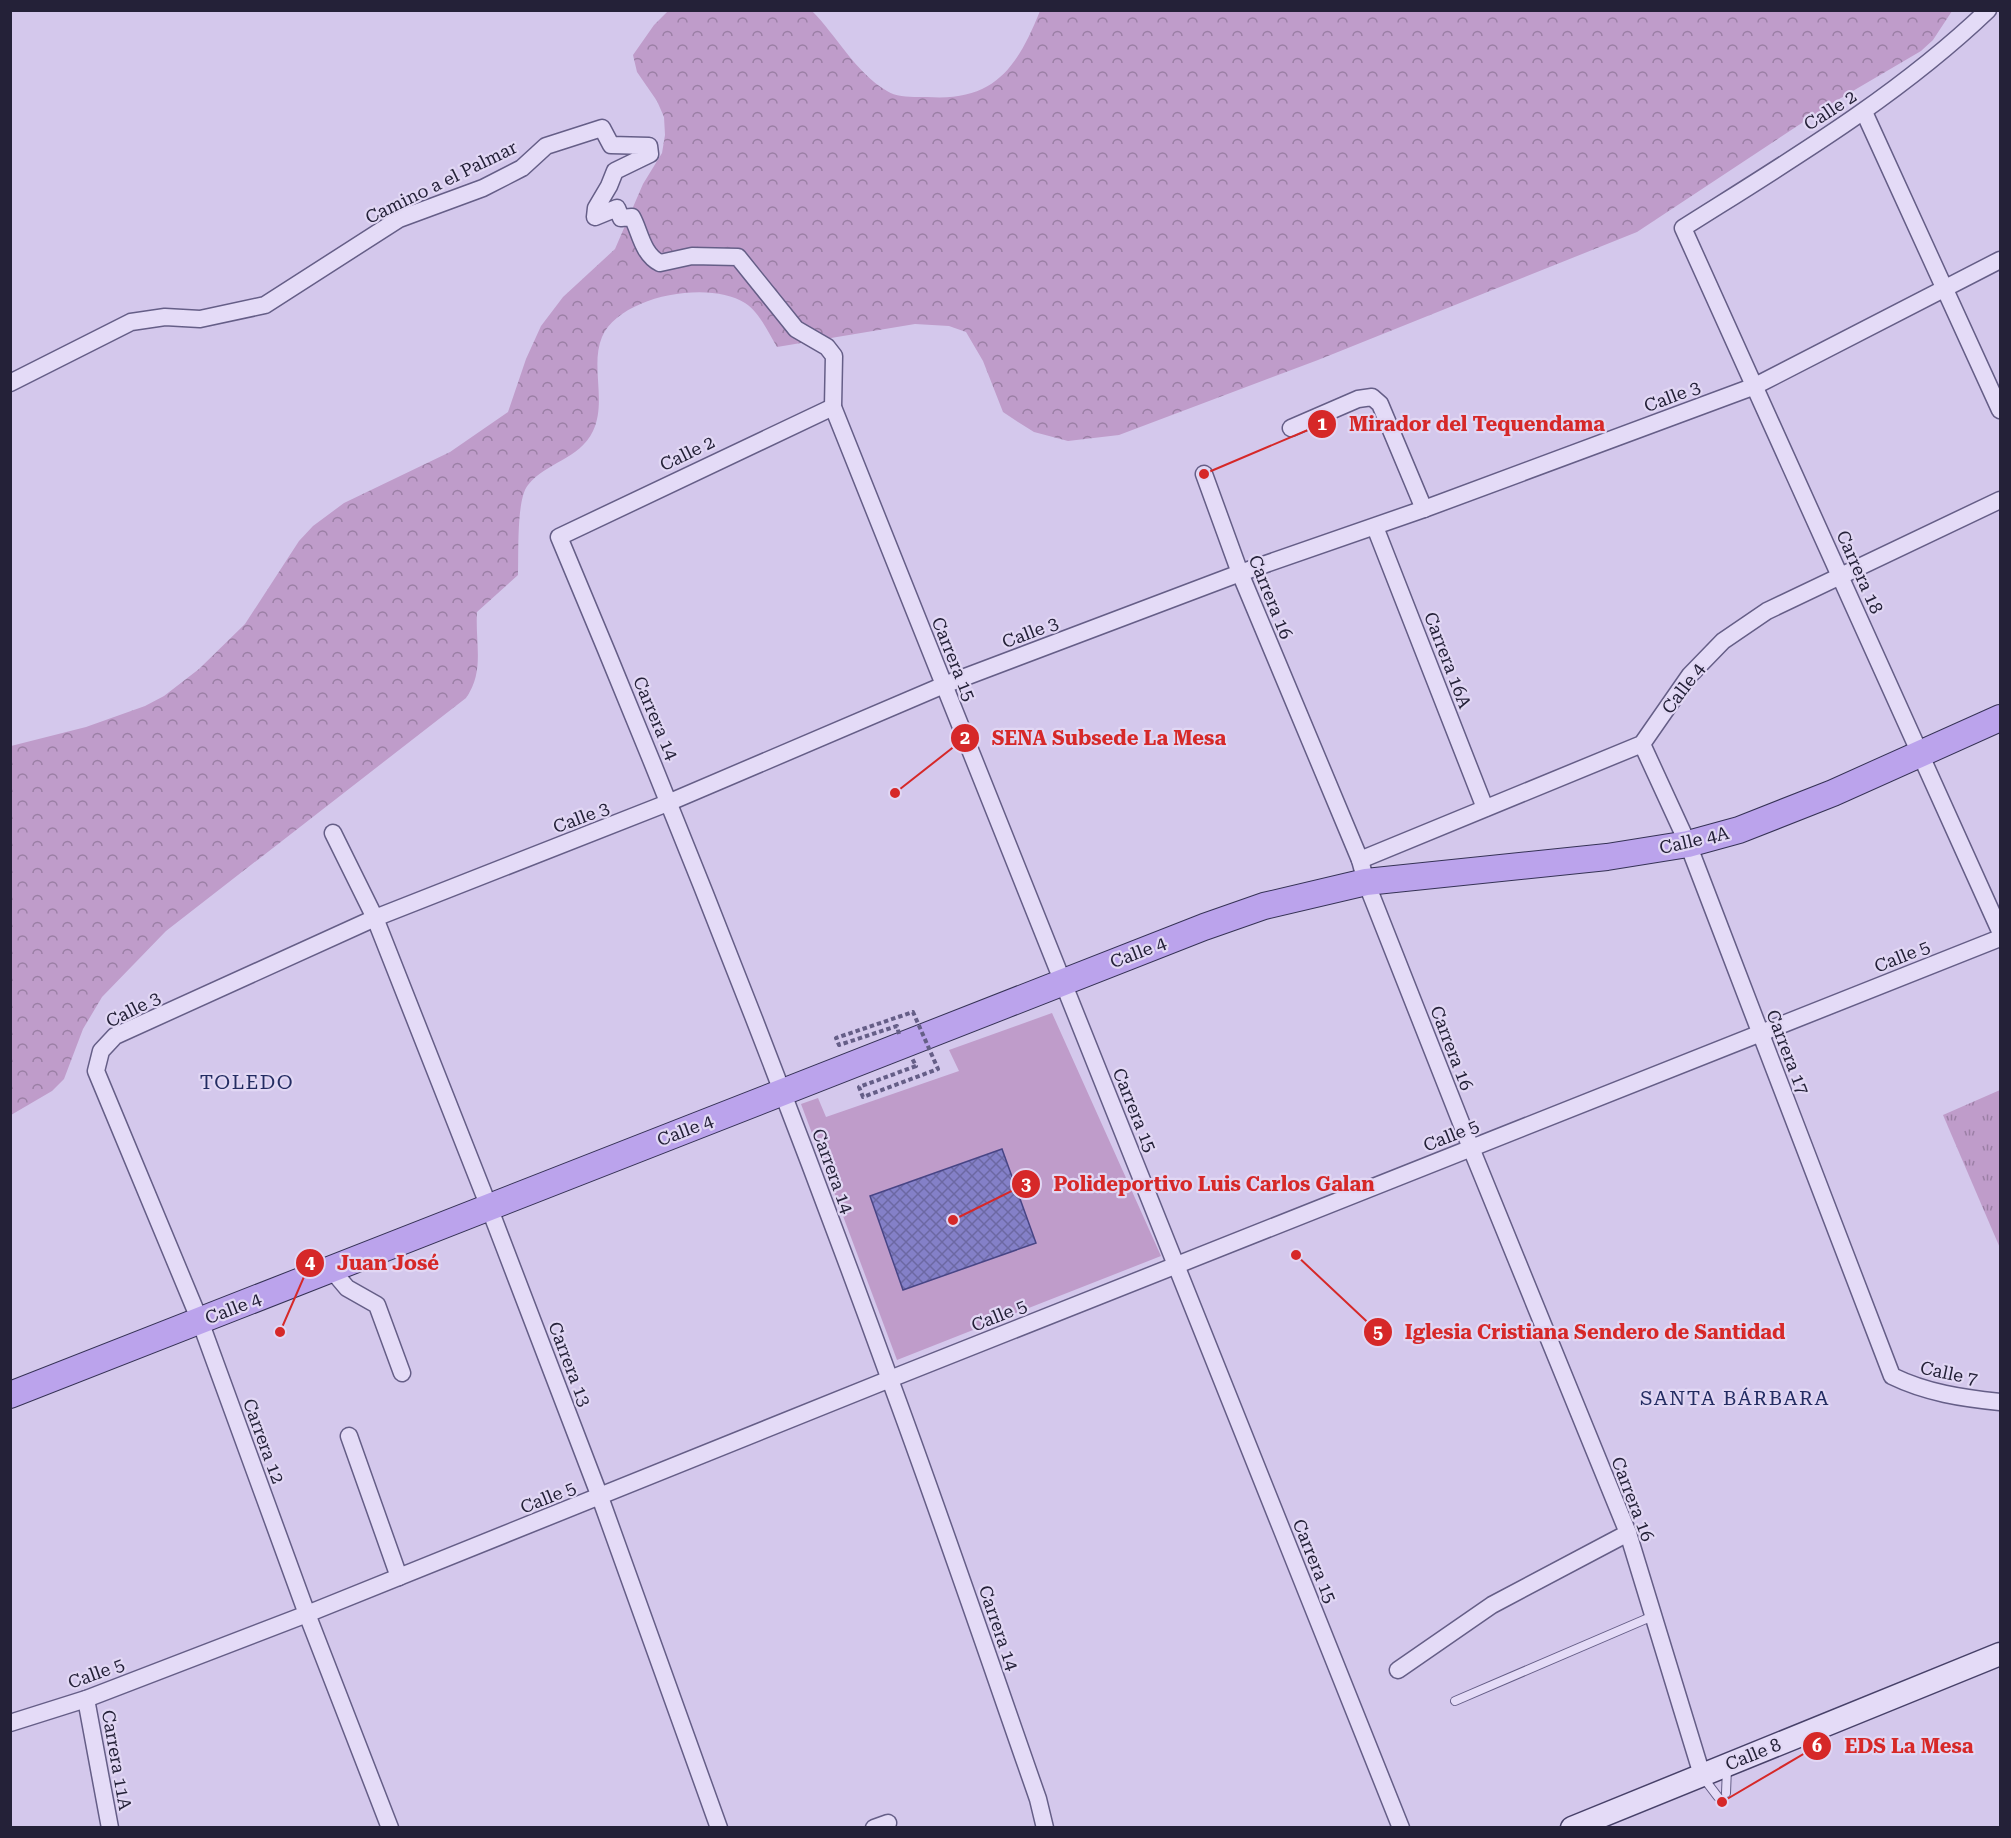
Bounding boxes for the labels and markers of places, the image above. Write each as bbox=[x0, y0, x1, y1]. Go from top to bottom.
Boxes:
callout: Mirador del Tequendama bbox=[1307, 405, 1617, 443]
callout: SENA Subsede La Mesa bbox=[950, 719, 1238, 757]
callout: Polideportivo Luis Carlos Galan bbox=[1011, 1165, 1386, 1203]
callout: Juan José bbox=[295, 1244, 451, 1282]
callout: Iglesia Cristiana Sendero de Santidad bbox=[1363, 1313, 1797, 1351]
callout: EDS La Mesa bbox=[1802, 1727, 1985, 1765]

